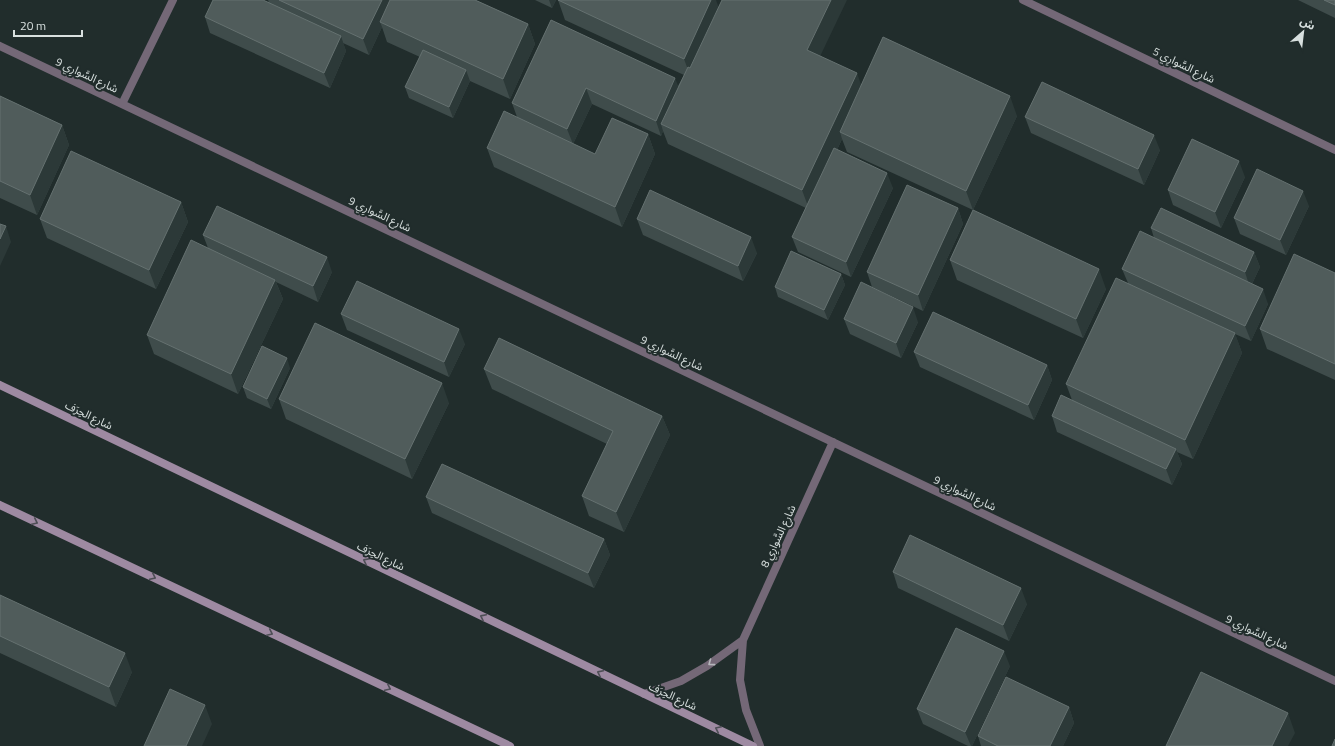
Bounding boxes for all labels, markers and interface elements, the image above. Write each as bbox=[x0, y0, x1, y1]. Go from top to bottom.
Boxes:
scale bar bbox=[14, 12, 82, 38]
north arrow bbox=[1283, 12, 1323, 52]
text: ش bbox=[1297, 13, 1318, 34]
text: 20 m bbox=[20, 16, 46, 35]
street label: شارع السَّوارِي 5 bbox=[1149, 43, 1218, 89]
street label: شارع السَّوارِي 9 bbox=[52, 53, 121, 98]
street label: شارع السَّوارِي 9 bbox=[345, 192, 414, 237]
street label: شارع السَّوارِي 9 bbox=[637, 331, 706, 376]
street label: شارع الحِرَف bbox=[62, 397, 116, 434]
street label: شارع السَّوارِي 9 bbox=[930, 471, 999, 516]
street label: شارع السَّوارِي 8 bbox=[756, 502, 801, 571]
one-way arrow bbox=[31, 517, 39, 525]
street label: شارع الحِرَف bbox=[354, 538, 408, 575]
one-way arrow bbox=[363, 558, 370, 566]
one-way arrow bbox=[148, 572, 156, 580]
street label: شارع السَّوارِي 9 bbox=[1222, 610, 1291, 655]
one-way arrow bbox=[480, 614, 487, 622]
one-way arrow bbox=[266, 628, 274, 636]
one-way arrow bbox=[708, 658, 715, 666]
one-way arrow bbox=[597, 670, 605, 678]
street label: شارع الحِرَف bbox=[646, 678, 700, 714]
one-way arrow bbox=[383, 683, 391, 691]
one-way arrow bbox=[714, 726, 722, 734]

